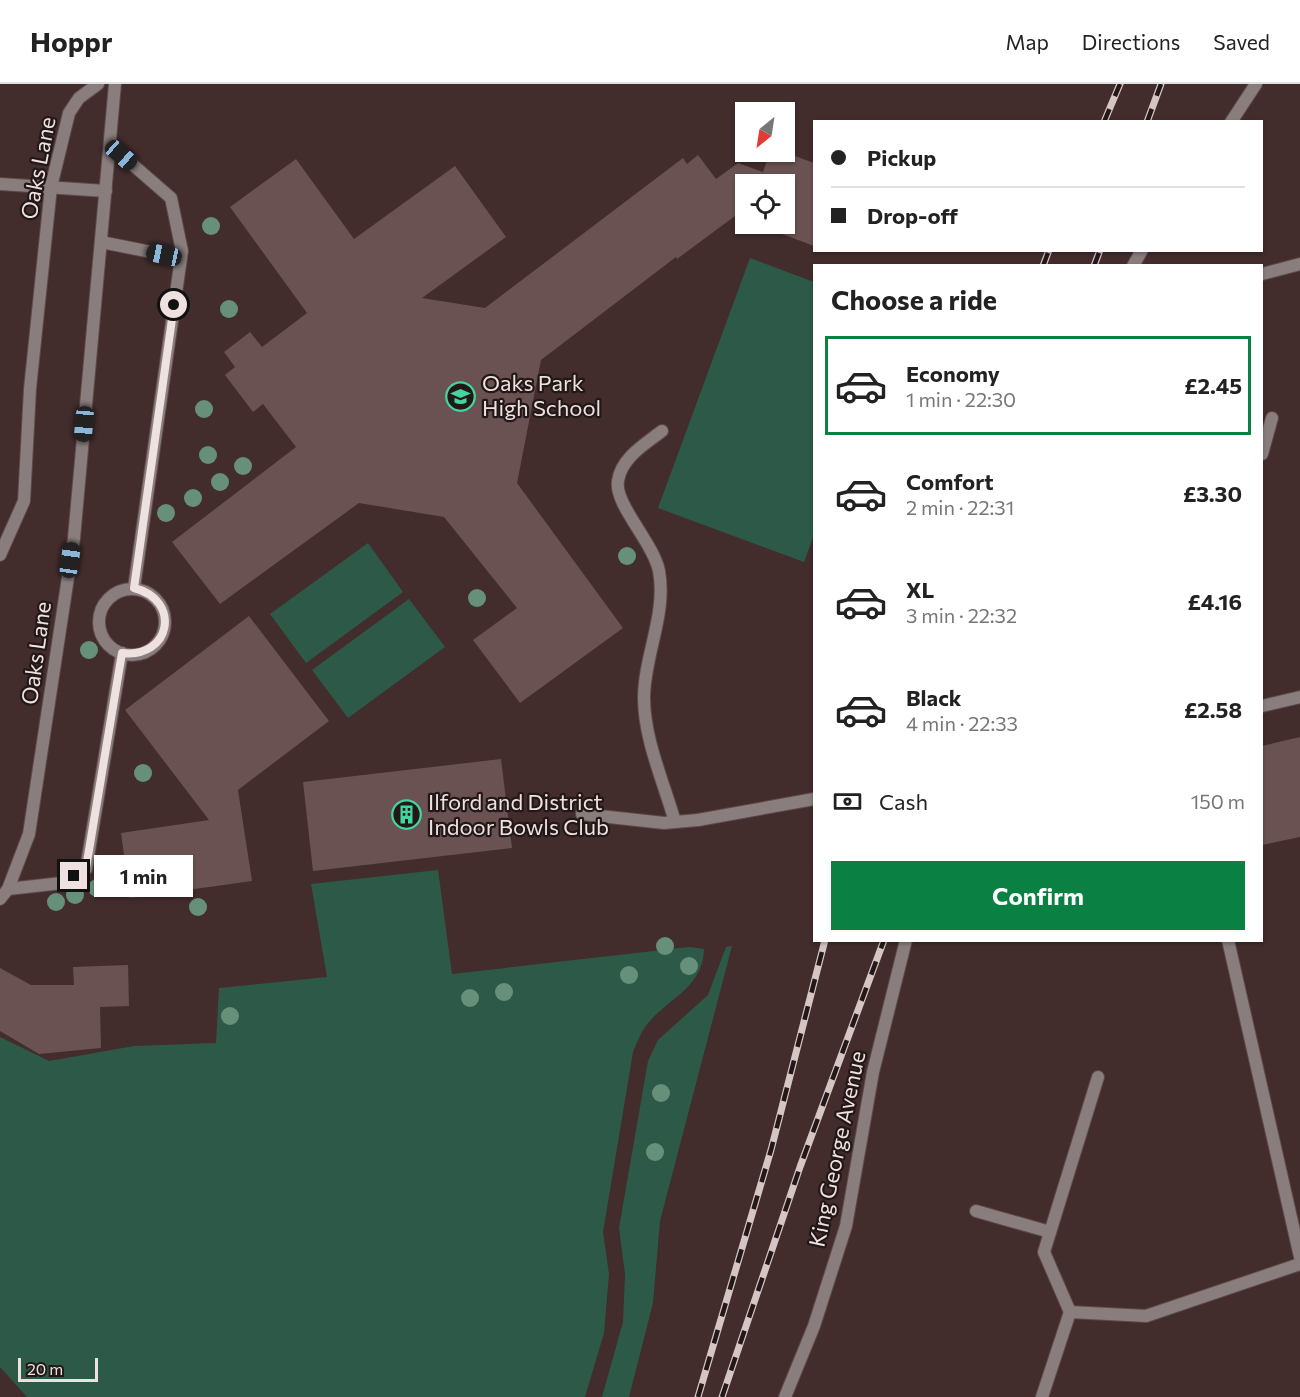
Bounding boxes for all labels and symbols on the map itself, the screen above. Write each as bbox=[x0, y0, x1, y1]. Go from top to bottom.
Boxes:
north arrow bbox=[735, 102, 795, 162]
street label: Oaks Lane bbox=[14, 114, 61, 222]
car bbox=[102, 136, 140, 174]
car bbox=[145, 242, 183, 268]
route start bbox=[160, 291, 187, 318]
place label: Oaks Park High School bbox=[482, 369, 601, 421]
school or university icon: Oaks Park High School bbox=[445, 380, 477, 412]
car bbox=[73, 405, 95, 443]
car bbox=[59, 541, 81, 579]
street label: Oaks Lane bbox=[15, 600, 56, 706]
place label: Ilford and District Indoor Bowls Club bbox=[428, 788, 609, 840]
building icon: Ilford and District Indoor Bowls Club bbox=[391, 799, 423, 831]
callout: 1 min bbox=[95, 855, 194, 897]
route end bbox=[60, 862, 87, 889]
street label: King George Avenue bbox=[803, 1048, 870, 1249]
scale bar bbox=[18, 1355, 98, 1382]

